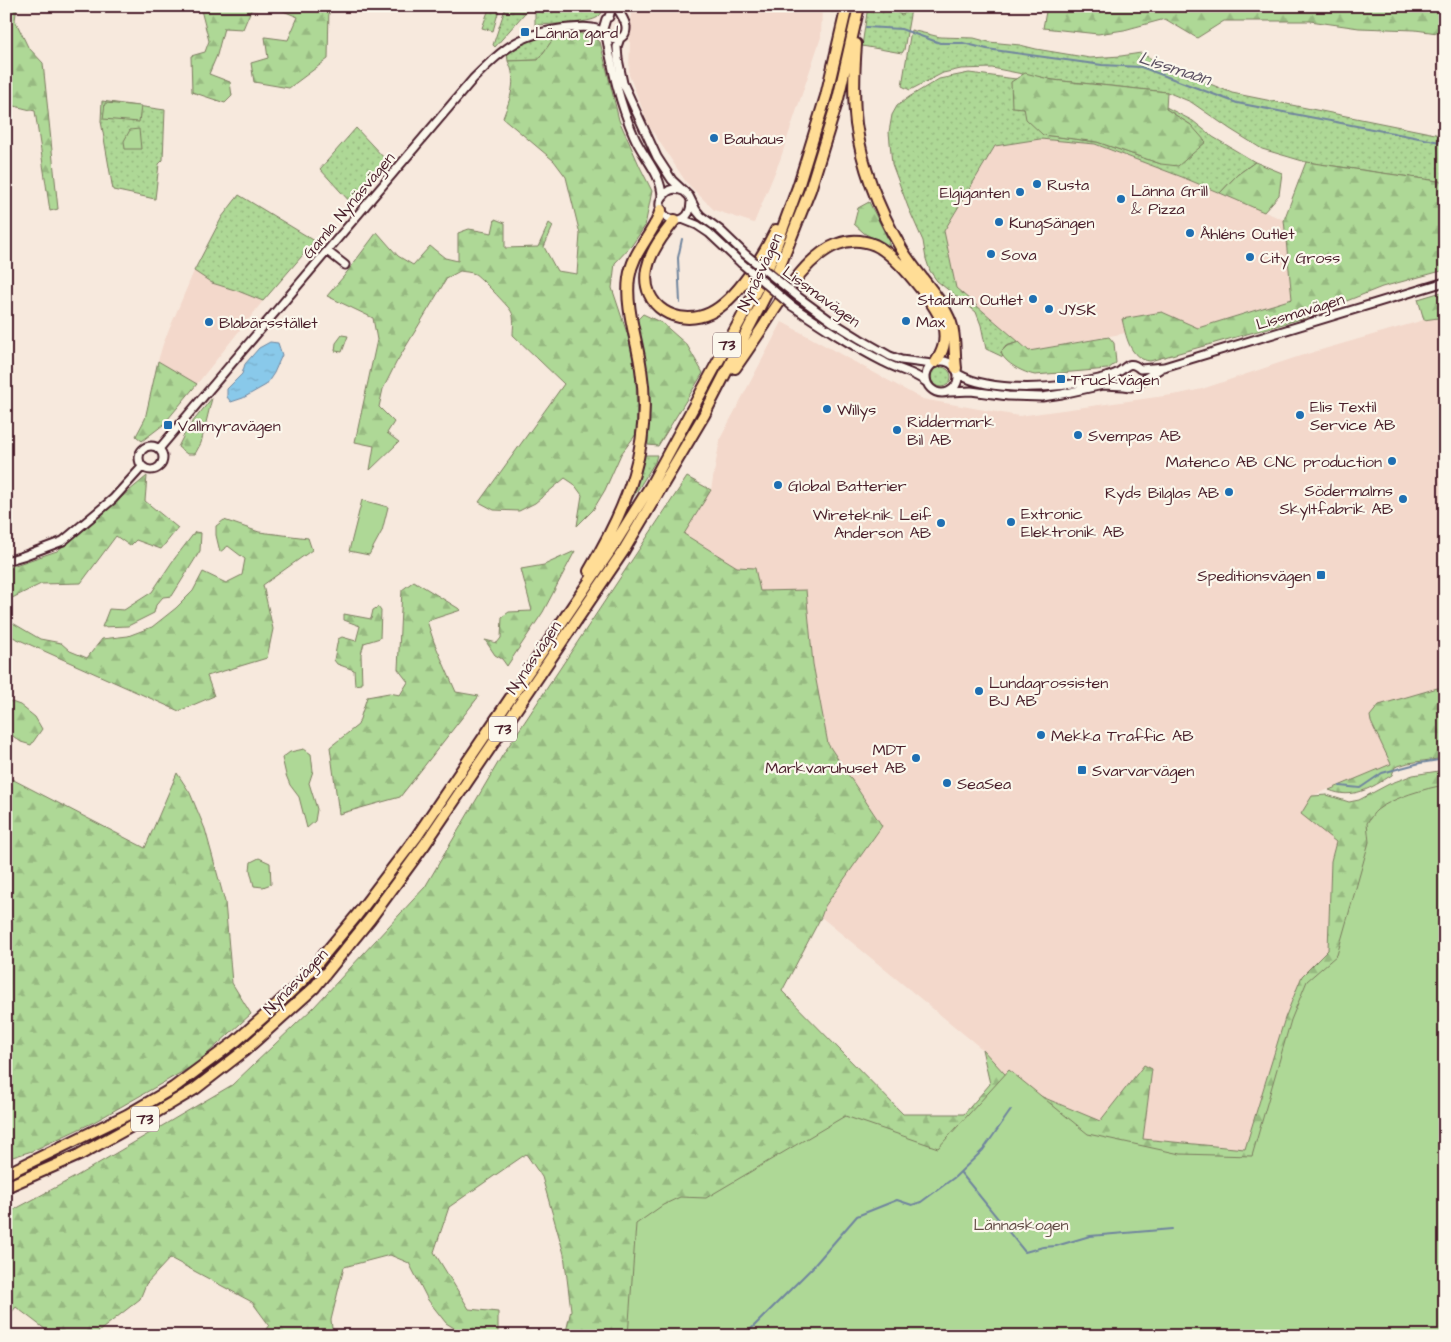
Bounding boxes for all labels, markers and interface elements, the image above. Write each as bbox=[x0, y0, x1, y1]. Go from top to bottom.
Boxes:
place label: Länna gård bbox=[535, 22, 618, 45]
marker: Länna gård bbox=[519, 26, 531, 38]
water label: Lissmaån bbox=[1136, 45, 1216, 93]
place label: Bauhaus bbox=[724, 128, 784, 150]
marker: Bauhaus bbox=[708, 132, 720, 144]
street label: Gamla Nynäsvägen bbox=[298, 148, 401, 264]
place label: Rusta bbox=[1047, 174, 1089, 196]
marker: Rusta bbox=[1031, 178, 1043, 190]
place label: Länna Grill & Pizza bbox=[1131, 180, 1208, 220]
place label: Elgiganten bbox=[940, 182, 1010, 205]
marker: Elgiganten bbox=[1014, 186, 1026, 198]
marker: Länna Grill & Pizza bbox=[1115, 193, 1127, 205]
place label: KungSängen bbox=[1009, 212, 1094, 235]
marker: KungSängen bbox=[993, 216, 1005, 228]
place label: Åhléns Outlet bbox=[1200, 223, 1295, 245]
marker: Åhléns Outlet bbox=[1184, 227, 1196, 239]
street label: Nynäsvägen bbox=[732, 230, 789, 316]
place label: Sova bbox=[1001, 244, 1037, 266]
place label: City Gross bbox=[1260, 247, 1340, 270]
marker: Sova bbox=[985, 248, 997, 260]
marker: City Gross bbox=[1244, 251, 1256, 263]
street label: Lissmavägen bbox=[777, 261, 865, 333]
street label: Lissmavägen bbox=[1253, 288, 1348, 337]
place label: Stadium Outlet bbox=[918, 289, 1024, 311]
marker: Stadium Outlet bbox=[1027, 293, 1039, 305]
place label: JYSK bbox=[1059, 299, 1096, 321]
marker: JYSK bbox=[1043, 303, 1055, 315]
place label: Max bbox=[916, 311, 945, 333]
place label: Blåbärsstället bbox=[219, 312, 318, 334]
marker: Max bbox=[900, 315, 912, 327]
marker: Blåbärsstället bbox=[203, 316, 215, 328]
road number: 73 bbox=[713, 332, 741, 358]
place label: Truckvägen bbox=[1071, 369, 1159, 392]
marker: Truckvägen bbox=[1055, 373, 1067, 385]
place label: Elis Textil Service AB bbox=[1310, 396, 1396, 436]
place label: Willys bbox=[837, 399, 876, 422]
marker: Willys bbox=[821, 403, 833, 415]
marker: Elis Textil Service AB bbox=[1294, 409, 1306, 421]
place label: Riddermark Bil AB bbox=[907, 411, 994, 451]
place label: Vallmyravägen bbox=[178, 415, 281, 438]
marker: Vallmyravägen bbox=[162, 419, 174, 431]
marker: Riddermark Bil AB bbox=[891, 424, 903, 436]
place label: Svempas AB bbox=[1088, 425, 1181, 447]
marker: Svempas AB bbox=[1072, 429, 1084, 441]
place label: Matenco AB CNC production bbox=[1166, 451, 1382, 473]
marker: Matenco AB CNC production bbox=[1386, 455, 1398, 467]
place label: Global Batterier bbox=[788, 475, 907, 497]
marker: Global Batterier bbox=[772, 479, 784, 491]
place label: Södermalms Skyltfabrik AB bbox=[1279, 480, 1394, 521]
place label: Ryds Bilglas AB bbox=[1105, 482, 1220, 505]
marker: Ryds Bilglas AB bbox=[1223, 486, 1235, 498]
marker: Södermalms Skyltfabrik AB bbox=[1397, 493, 1409, 505]
place label: Extronic Elektronik AB bbox=[1021, 503, 1125, 543]
place label: Wireteknik Leif Anderson AB bbox=[813, 504, 932, 544]
marker: Extronic Elektronik AB bbox=[1005, 516, 1017, 528]
marker: Wireteknik Leif Anderson AB bbox=[935, 517, 947, 529]
place label: Speditionsvägen bbox=[1197, 565, 1311, 588]
marker: Speditionsvägen bbox=[1315, 569, 1327, 581]
street label: Nynäsvägen bbox=[501, 616, 567, 699]
place label: Lundagrossisten BJ AB bbox=[989, 672, 1108, 712]
marker: Lundagrossisten BJ AB bbox=[973, 685, 985, 697]
road number: 73 bbox=[489, 716, 517, 742]
place label: Mekka Traffic AB bbox=[1051, 725, 1194, 747]
marker: Mekka Traffic AB bbox=[1035, 729, 1047, 741]
place label: MDT Markvaruhuset AB bbox=[765, 739, 907, 779]
marker: MDT Markvaruhuset AB bbox=[910, 752, 922, 764]
place label: Svarvarvägen bbox=[1092, 760, 1194, 783]
marker: Svarvarvägen bbox=[1076, 764, 1088, 776]
place label: SeaSea bbox=[957, 773, 1011, 795]
marker: SeaSea bbox=[941, 777, 953, 789]
street label: Nynäsvägen bbox=[259, 944, 334, 1020]
road number: 73 bbox=[131, 1106, 159, 1132]
park label: Lännaskogen bbox=[973, 1214, 1069, 1237]

